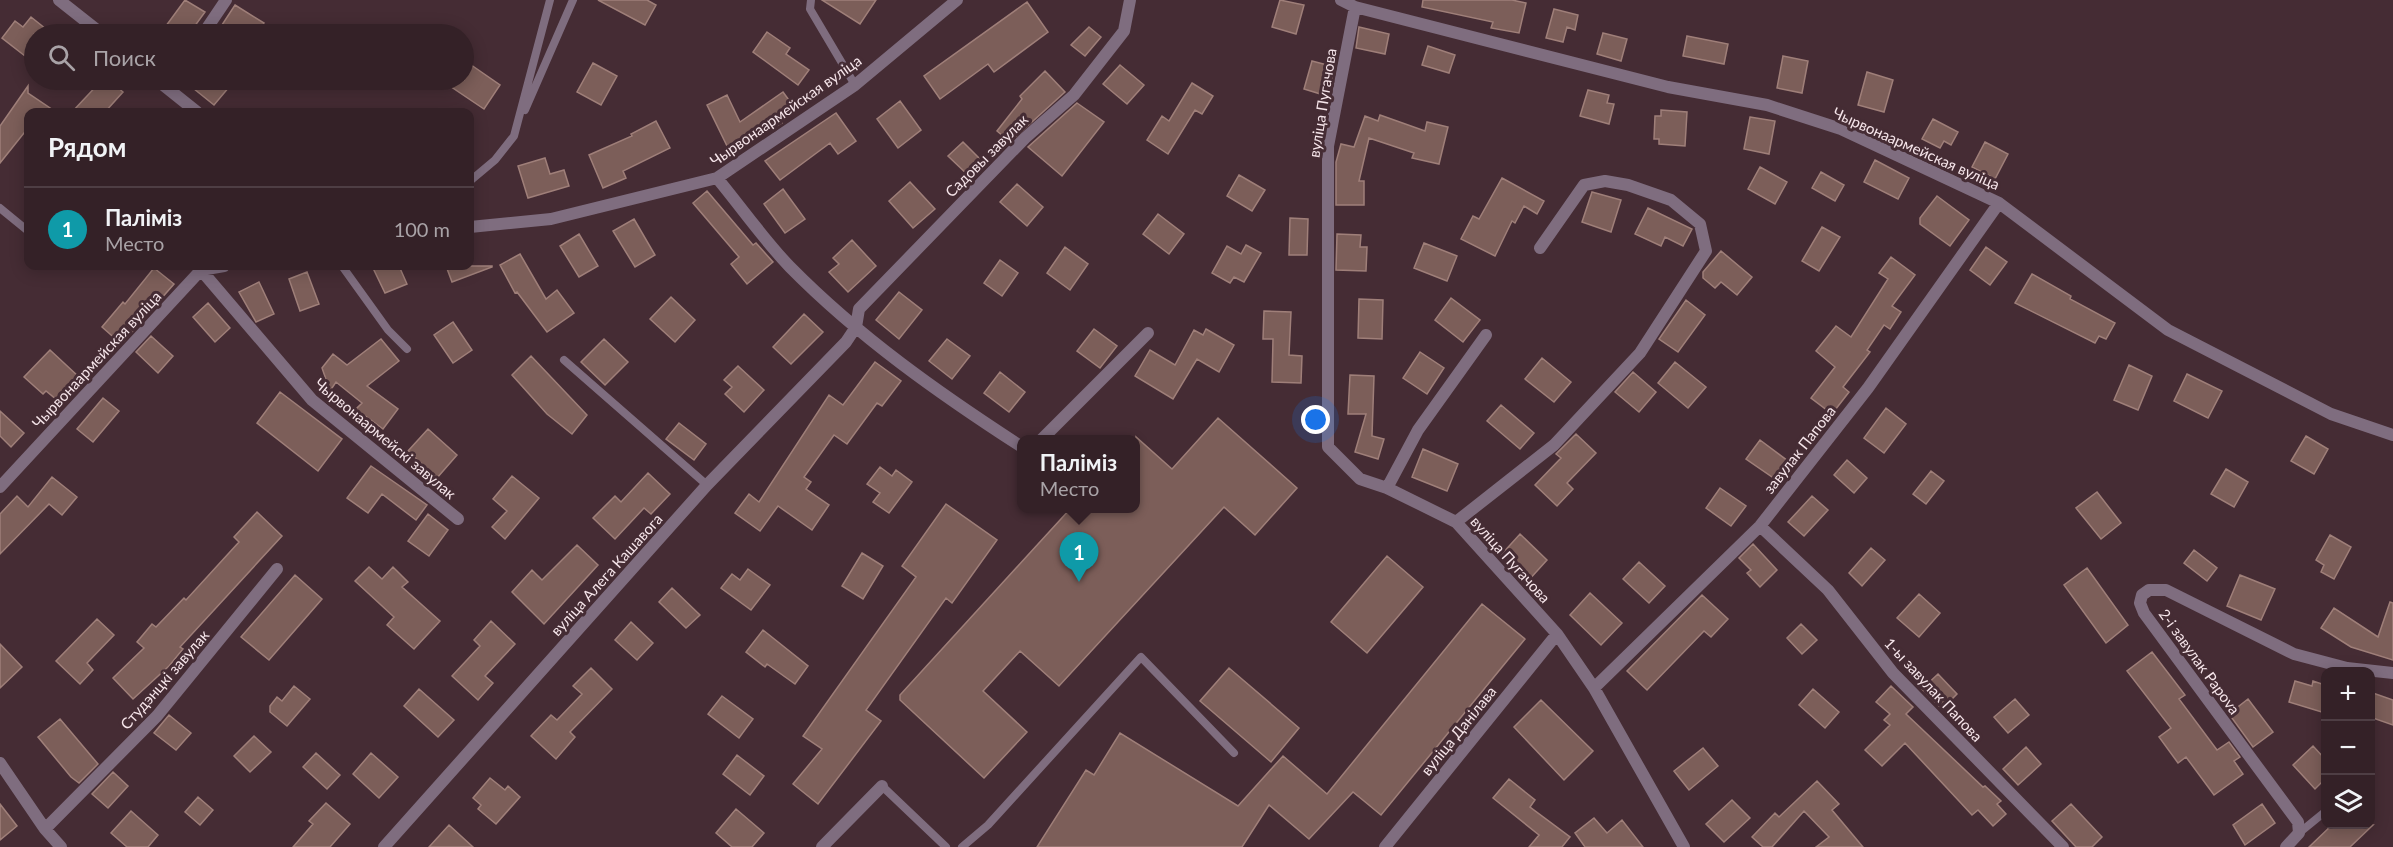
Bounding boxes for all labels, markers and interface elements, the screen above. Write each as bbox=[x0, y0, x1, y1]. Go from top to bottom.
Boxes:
search box bbox=[24, 24, 474, 90]
icon: search bbox=[45, 41, 78, 74]
text: Поиск bbox=[93, 44, 156, 71]
street label: вуліца Пугачова bbox=[1304, 47, 1340, 159]
street label: Чырвонаармейская вуліца bbox=[706, 51, 865, 169]
street label: Чырвонаармейская вуліца bbox=[1830, 103, 2003, 193]
street label: Садовы завулак bbox=[941, 110, 1032, 200]
text: Рядом bbox=[48, 131, 126, 163]
text: Паліміз bbox=[105, 204, 182, 231]
text: 1 bbox=[62, 217, 73, 241]
text: 100 m bbox=[394, 217, 450, 241]
text: Место bbox=[105, 231, 164, 255]
street label: Чырвонаармейская вуліца bbox=[28, 287, 164, 432]
street label: Чырвонаармейскі завулак bbox=[311, 374, 460, 503]
street label: завулак Папова bbox=[1759, 402, 1839, 497]
your location bbox=[1301, 405, 1330, 434]
popup bbox=[1017, 435, 1140, 513]
text: Паліміз bbox=[1040, 449, 1117, 476]
text: Место bbox=[1040, 476, 1099, 500]
street label: вуліца Алега Кашавога bbox=[547, 510, 666, 639]
street label: вуліца Пугачова bbox=[1467, 512, 1554, 606]
pin: 1 bbox=[1060, 532, 1098, 582]
street label: 2-і завулак Papova bbox=[2156, 605, 2244, 718]
street label: Студэнцкі завулак bbox=[116, 626, 213, 733]
street label: 1-ы завулак Папова bbox=[1881, 634, 1986, 745]
map controls bbox=[2321, 667, 2375, 829]
button: + bbox=[2321, 667, 2375, 721]
street label: вуліца Данілава bbox=[1417, 682, 1500, 779]
button: − bbox=[2321, 721, 2375, 775]
button: layers bbox=[2321, 775, 2375, 829]

